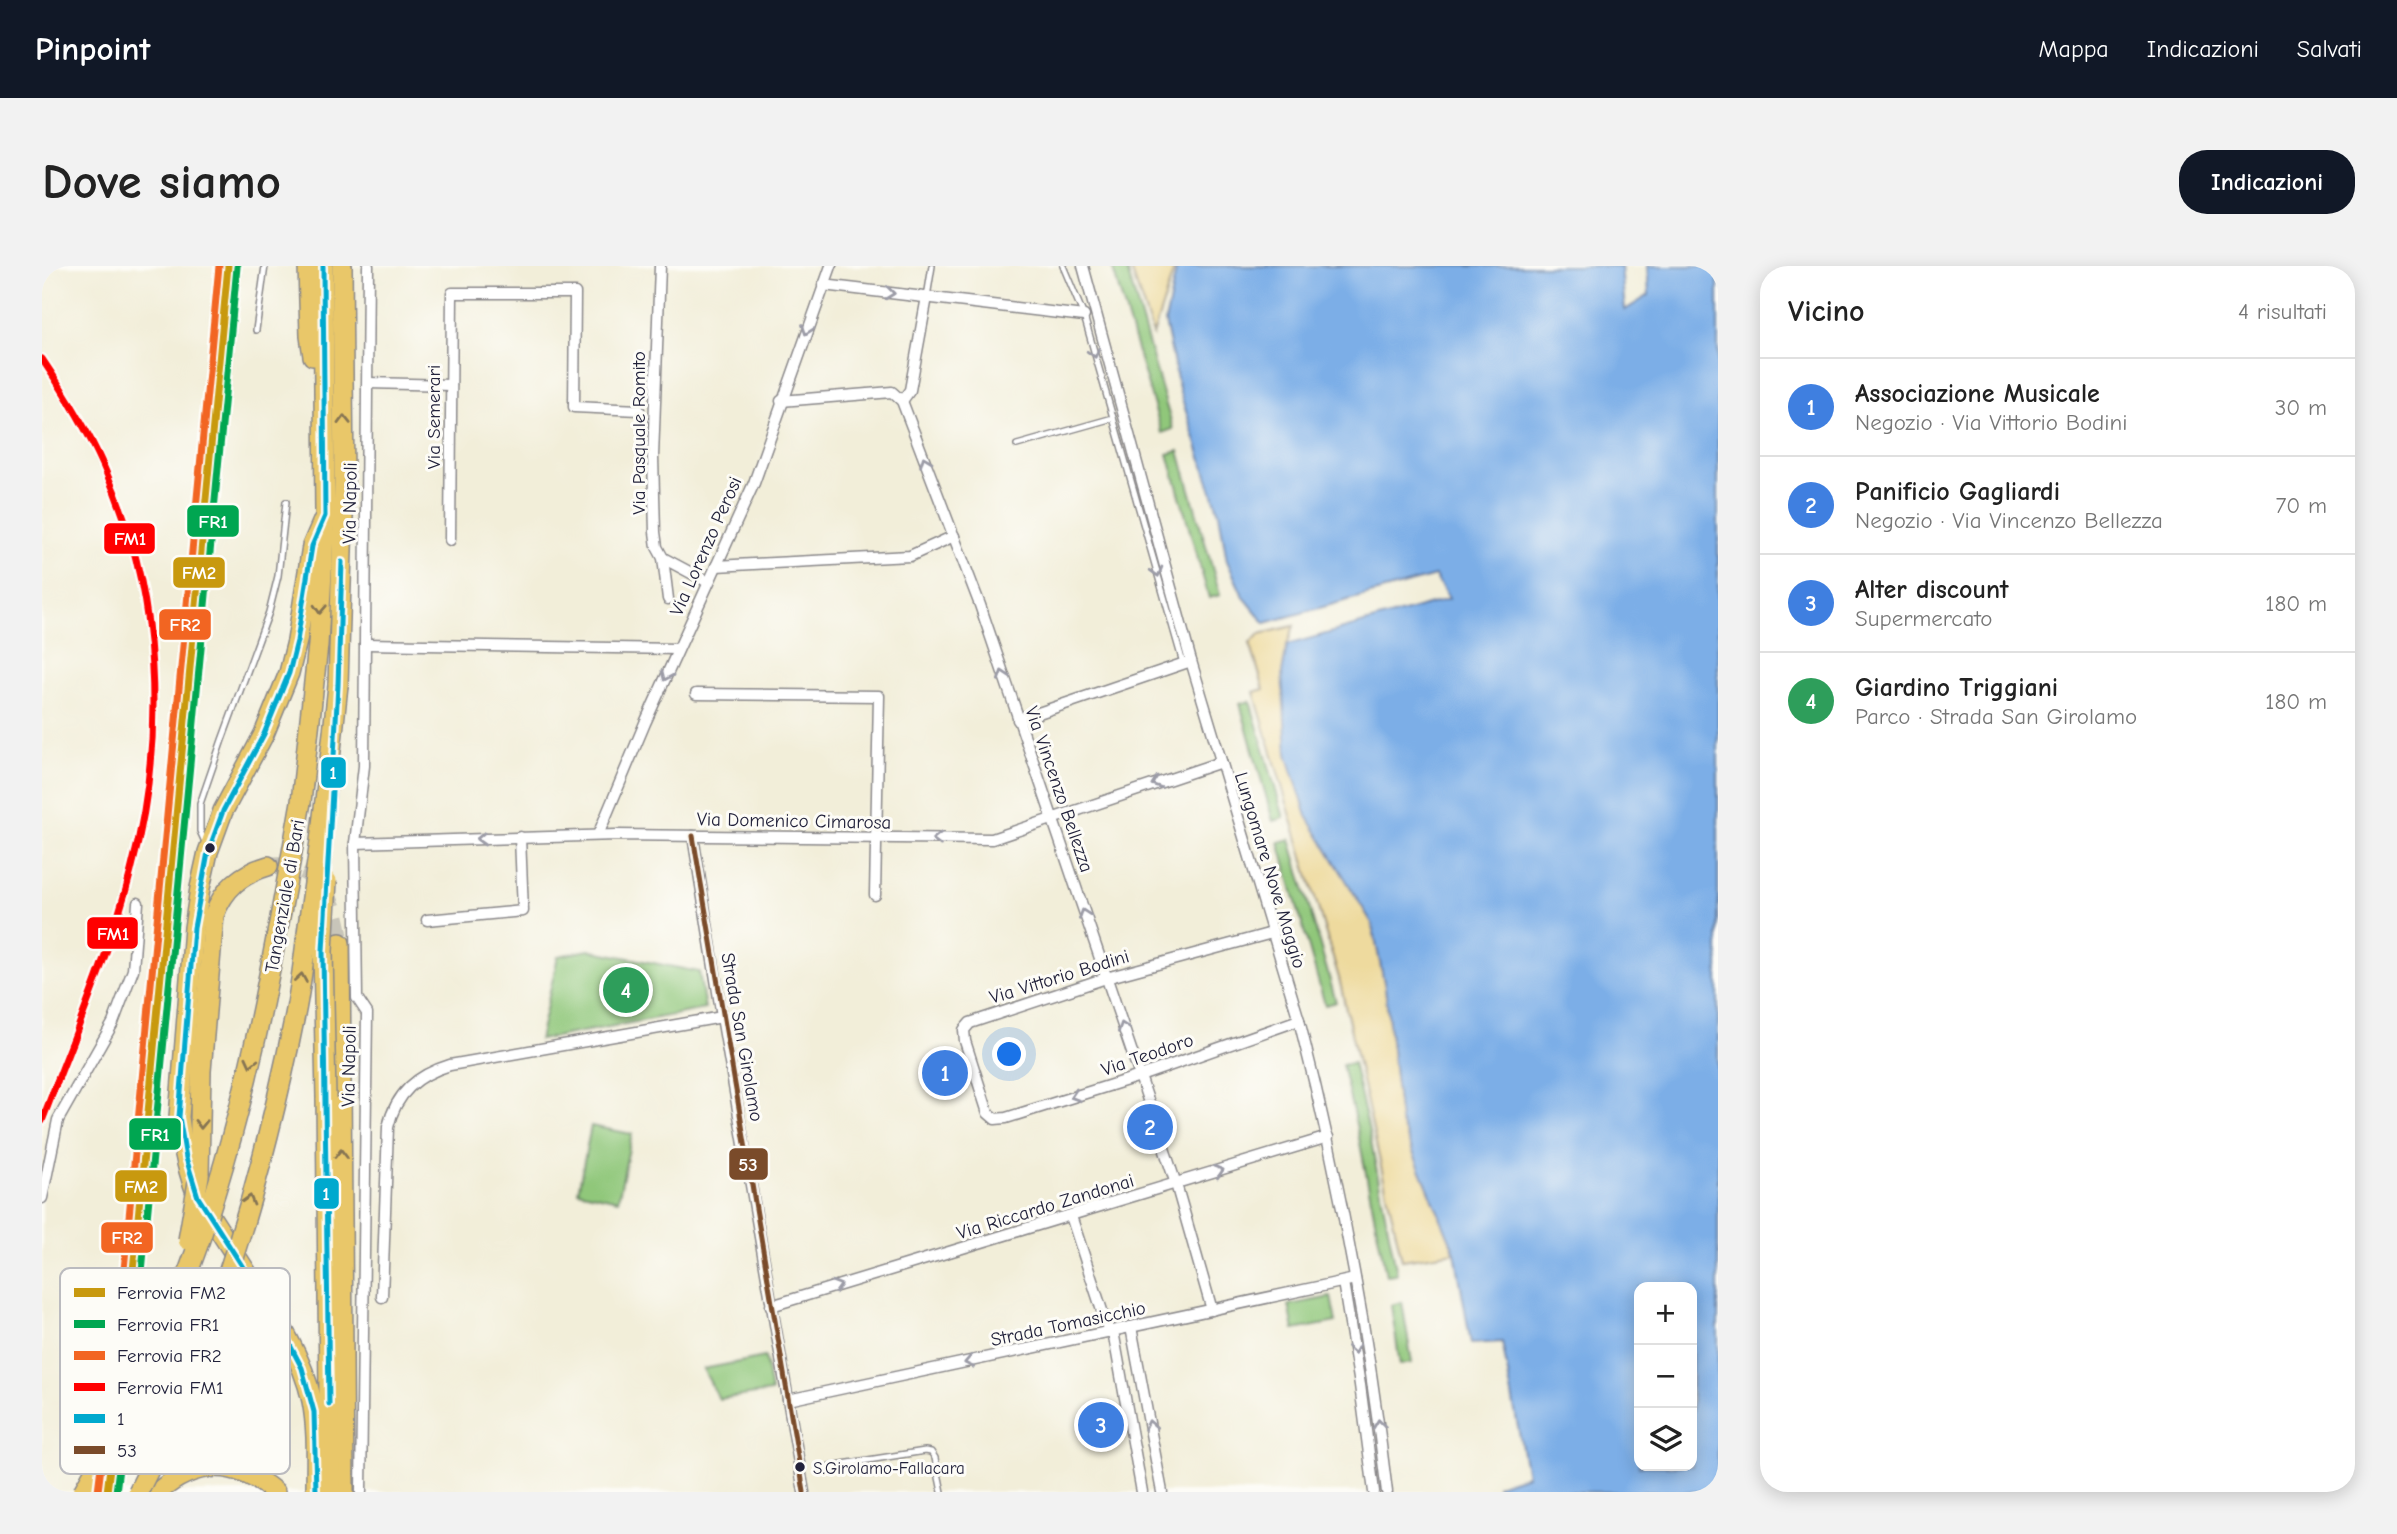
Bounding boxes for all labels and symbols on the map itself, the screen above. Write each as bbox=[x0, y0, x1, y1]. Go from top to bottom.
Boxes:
one-way arrow bbox=[885, 285, 896, 300]
one-way arrow bbox=[801, 323, 815, 335]
one-way arrow bbox=[1086, 347, 1101, 359]
street label: Via Pasquale Romito bbox=[628, 351, 650, 515]
street label: Via Semerari bbox=[423, 365, 445, 469]
one-way arrow bbox=[336, 415, 352, 425]
one-way arrow bbox=[920, 456, 934, 468]
street label: Via Napoli bbox=[338, 462, 362, 544]
street label: Via Lorenzo Perosi bbox=[665, 473, 746, 619]
line badge: FR1 bbox=[186, 504, 240, 538]
text: FR1 bbox=[198, 511, 228, 533]
line badge: FM1 bbox=[103, 522, 156, 555]
text: FM1 bbox=[114, 528, 146, 550]
line badge: FM2 bbox=[172, 556, 226, 589]
text: FM2 bbox=[182, 562, 216, 584]
one-way arrow bbox=[1149, 566, 1163, 578]
one-way arrow bbox=[313, 604, 328, 615]
line badge: FR2 bbox=[158, 608, 212, 641]
text: FR2 bbox=[169, 614, 201, 636]
one-way arrow bbox=[660, 669, 674, 681]
one-way arrow bbox=[997, 670, 1011, 682]
street label: Via Vincenzo Bellezza bbox=[1020, 703, 1098, 875]
line badge: 1 bbox=[320, 756, 347, 789]
text: 1 bbox=[329, 762, 337, 784]
street label: Lungomare Nove Maggio bbox=[1230, 769, 1310, 971]
one-way arrow bbox=[1150, 775, 1162, 789]
street label: Via Domenico Cimarosa bbox=[697, 808, 891, 834]
street label: Tangenziale di Bari bbox=[261, 818, 309, 974]
one-way arrow bbox=[475, 831, 486, 846]
one-way arrow bbox=[932, 831, 942, 847]
unlabelled marker bbox=[203, 841, 217, 855]
one-way arrow bbox=[1078, 908, 1092, 920]
line badge: FM1 bbox=[86, 916, 139, 950]
text: FM1 bbox=[97, 923, 129, 945]
street label: Via Vittorio Bodini bbox=[987, 945, 1132, 1009]
street label: Strada San Girolamo bbox=[716, 951, 768, 1123]
pin: 4 bbox=[603, 964, 649, 1016]
one-way arrow bbox=[293, 972, 308, 984]
one-way arrow bbox=[1117, 1021, 1131, 1034]
street label: Via Napoli bbox=[337, 1025, 361, 1107]
street label: Via Teodoro bbox=[1098, 1029, 1196, 1081]
your location bbox=[992, 1037, 1026, 1071]
pin: 1 bbox=[922, 1047, 968, 1099]
one-way arrow bbox=[245, 1055, 259, 1067]
one-way arrow bbox=[1069, 1088, 1081, 1103]
pin: 2 bbox=[1127, 1101, 1173, 1153]
line badge: FR1 bbox=[128, 1117, 182, 1151]
one-way arrow bbox=[193, 1119, 209, 1130]
text: FR1 bbox=[140, 1124, 170, 1146]
line badge: 53 bbox=[728, 1147, 769, 1181]
one-way arrow bbox=[333, 1149, 349, 1159]
text: 53 bbox=[738, 1154, 758, 1176]
one-way arrow bbox=[1212, 1164, 1224, 1179]
line badge: FM2 bbox=[114, 1169, 168, 1203]
street label: Via Riccardo Zandonai bbox=[954, 1170, 1136, 1244]
text: FM2 bbox=[124, 1176, 158, 1198]
line badge: 1 bbox=[313, 1177, 340, 1210]
text: 1 bbox=[322, 1183, 330, 1205]
one-way arrow bbox=[240, 1194, 255, 1206]
line badge: FR2 bbox=[100, 1221, 154, 1254]
text: FR2 bbox=[111, 1227, 143, 1249]
legend bbox=[60, 1268, 290, 1474]
one-way arrow bbox=[830, 1280, 842, 1295]
text: Ferrovia FM2 bbox=[117, 1282, 226, 1304]
street label: Strada Tomasicchio bbox=[989, 1297, 1148, 1351]
text: Ferrovia FR1 bbox=[117, 1314, 219, 1336]
one-way arrow bbox=[1346, 1343, 1361, 1355]
text: Ferrovia FR2 bbox=[117, 1345, 222, 1367]
one-way arrow bbox=[963, 1353, 975, 1368]
text: Ferrovia FM1 bbox=[117, 1377, 224, 1399]
pin: 3 bbox=[1078, 1399, 1124, 1451]
text: 1 bbox=[117, 1408, 125, 1430]
one-way arrow bbox=[1372, 1418, 1387, 1430]
one-way arrow bbox=[1143, 1419, 1158, 1431]
text: 53 bbox=[117, 1440, 137, 1462]
place label: S.Girolamo-Fallacara bbox=[813, 1459, 965, 1478]
marker: S.Girolamo-Fallacara bbox=[793, 1460, 807, 1474]

